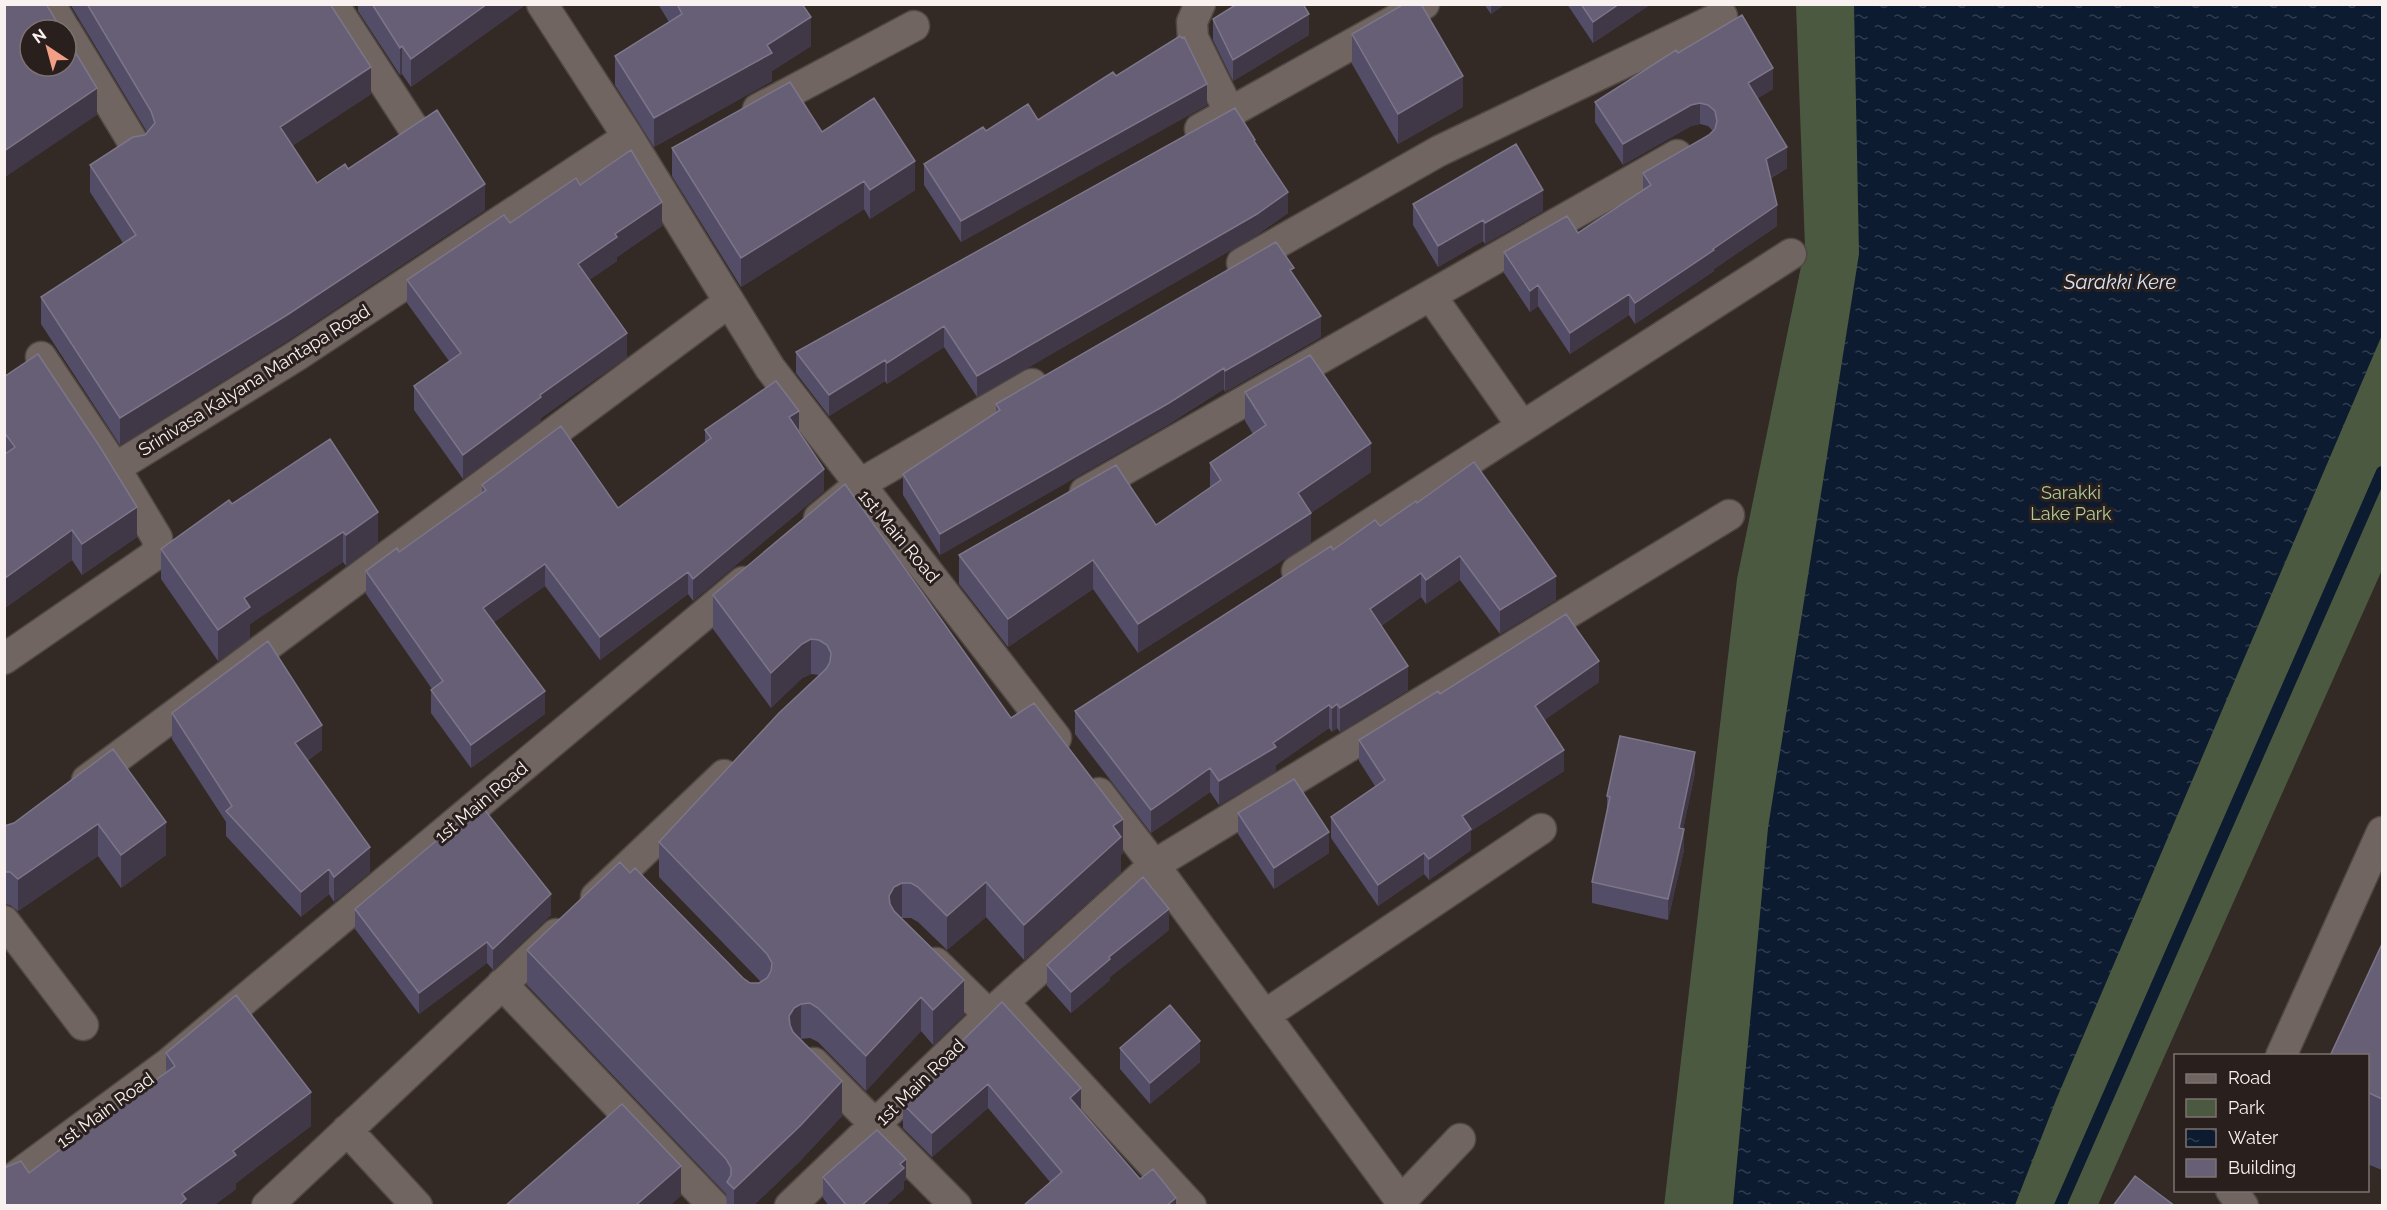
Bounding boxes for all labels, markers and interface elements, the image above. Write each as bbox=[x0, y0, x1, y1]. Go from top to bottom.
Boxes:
north arrow bbox=[18, 18, 78, 78]
text: N bbox=[29, 25, 50, 48]
water label: Sarakki Kere bbox=[2063, 270, 2177, 294]
street label: Srinivasa Kalyana Mantapa Road bbox=[135, 300, 373, 460]
park label: Sarakki Lake Park bbox=[2030, 482, 2112, 524]
street label: 1st Main Road bbox=[854, 485, 944, 587]
street label: 1st Main Road bbox=[430, 757, 532, 847]
street label: 1st Main Road bbox=[871, 1035, 969, 1129]
legend bbox=[2174, 1054, 2369, 1192]
text: Road bbox=[2228, 1067, 2271, 1088]
street label: 1st Main Road bbox=[52, 1068, 158, 1152]
text: Park bbox=[2228, 1097, 2265, 1118]
text: Water bbox=[2228, 1127, 2279, 1148]
text: Building bbox=[2228, 1157, 2296, 1178]

